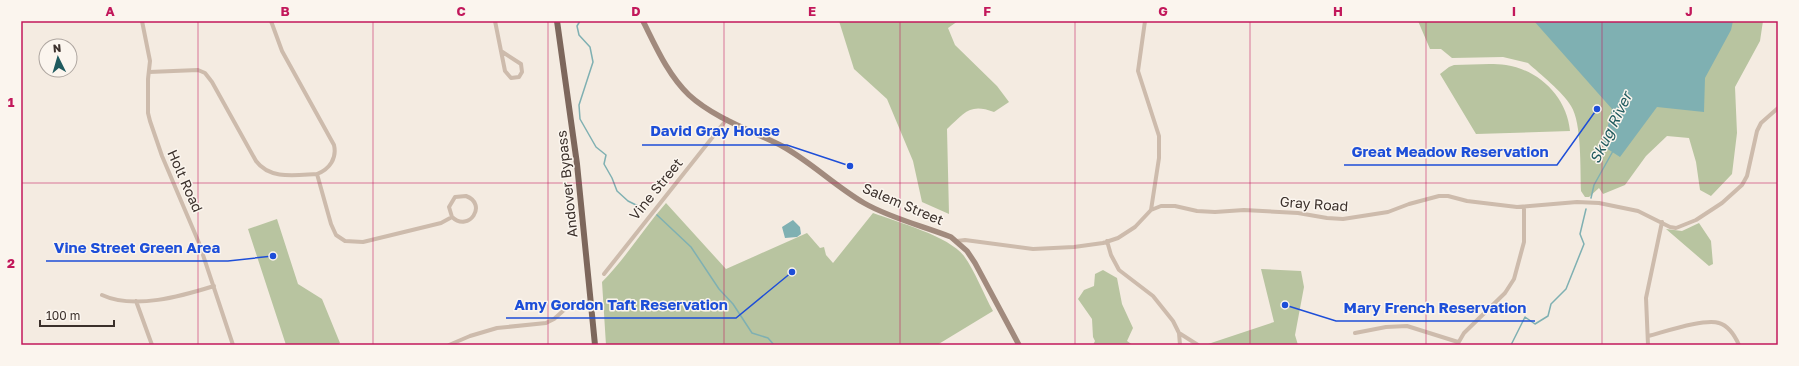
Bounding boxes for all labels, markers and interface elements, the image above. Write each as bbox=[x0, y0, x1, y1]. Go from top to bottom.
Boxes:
text: A bbox=[105, 3, 115, 19]
text: B bbox=[280, 3, 290, 19]
text: C bbox=[456, 3, 466, 19]
text: D bbox=[631, 3, 641, 19]
text: E bbox=[808, 3, 816, 19]
text: F bbox=[983, 3, 991, 19]
text: G bbox=[1158, 3, 1168, 19]
text: H bbox=[1333, 3, 1343, 19]
text: I bbox=[1512, 3, 1516, 19]
text: J bbox=[1685, 3, 1693, 19]
north arrow bbox=[38, 38, 78, 78]
text: N bbox=[52, 41, 62, 54]
water label: Skug River bbox=[1585, 87, 1637, 167]
text: 1 bbox=[8, 94, 15, 110]
callout: David Gray House bbox=[642, 118, 787, 145]
text: David Gray House bbox=[650, 121, 780, 139]
street label: Andover Bypass bbox=[552, 130, 581, 239]
callout: Great Meadow Reservation bbox=[1344, 138, 1557, 165]
text: Great Meadow Reservation bbox=[1351, 142, 1549, 160]
street label: Holt Road bbox=[164, 147, 207, 215]
street label: Vine Street bbox=[625, 154, 686, 223]
street label: Salem Street bbox=[860, 179, 946, 228]
street label: Gray Road bbox=[1279, 193, 1349, 214]
callout: Vine Street Green Area bbox=[46, 234, 228, 261]
text: Vine Street Green Area bbox=[54, 238, 220, 256]
text: 2 bbox=[7, 255, 15, 271]
callout: Amy Gordon Taft Reservation bbox=[506, 291, 736, 318]
callout: Mary French Reservation bbox=[1336, 294, 1535, 321]
text: Amy Gordon Taft Reservation bbox=[514, 295, 728, 313]
text: Mary French Reservation bbox=[1344, 298, 1526, 316]
scale bar bbox=[40, 302, 114, 328]
text: 100 m bbox=[46, 308, 80, 323]

